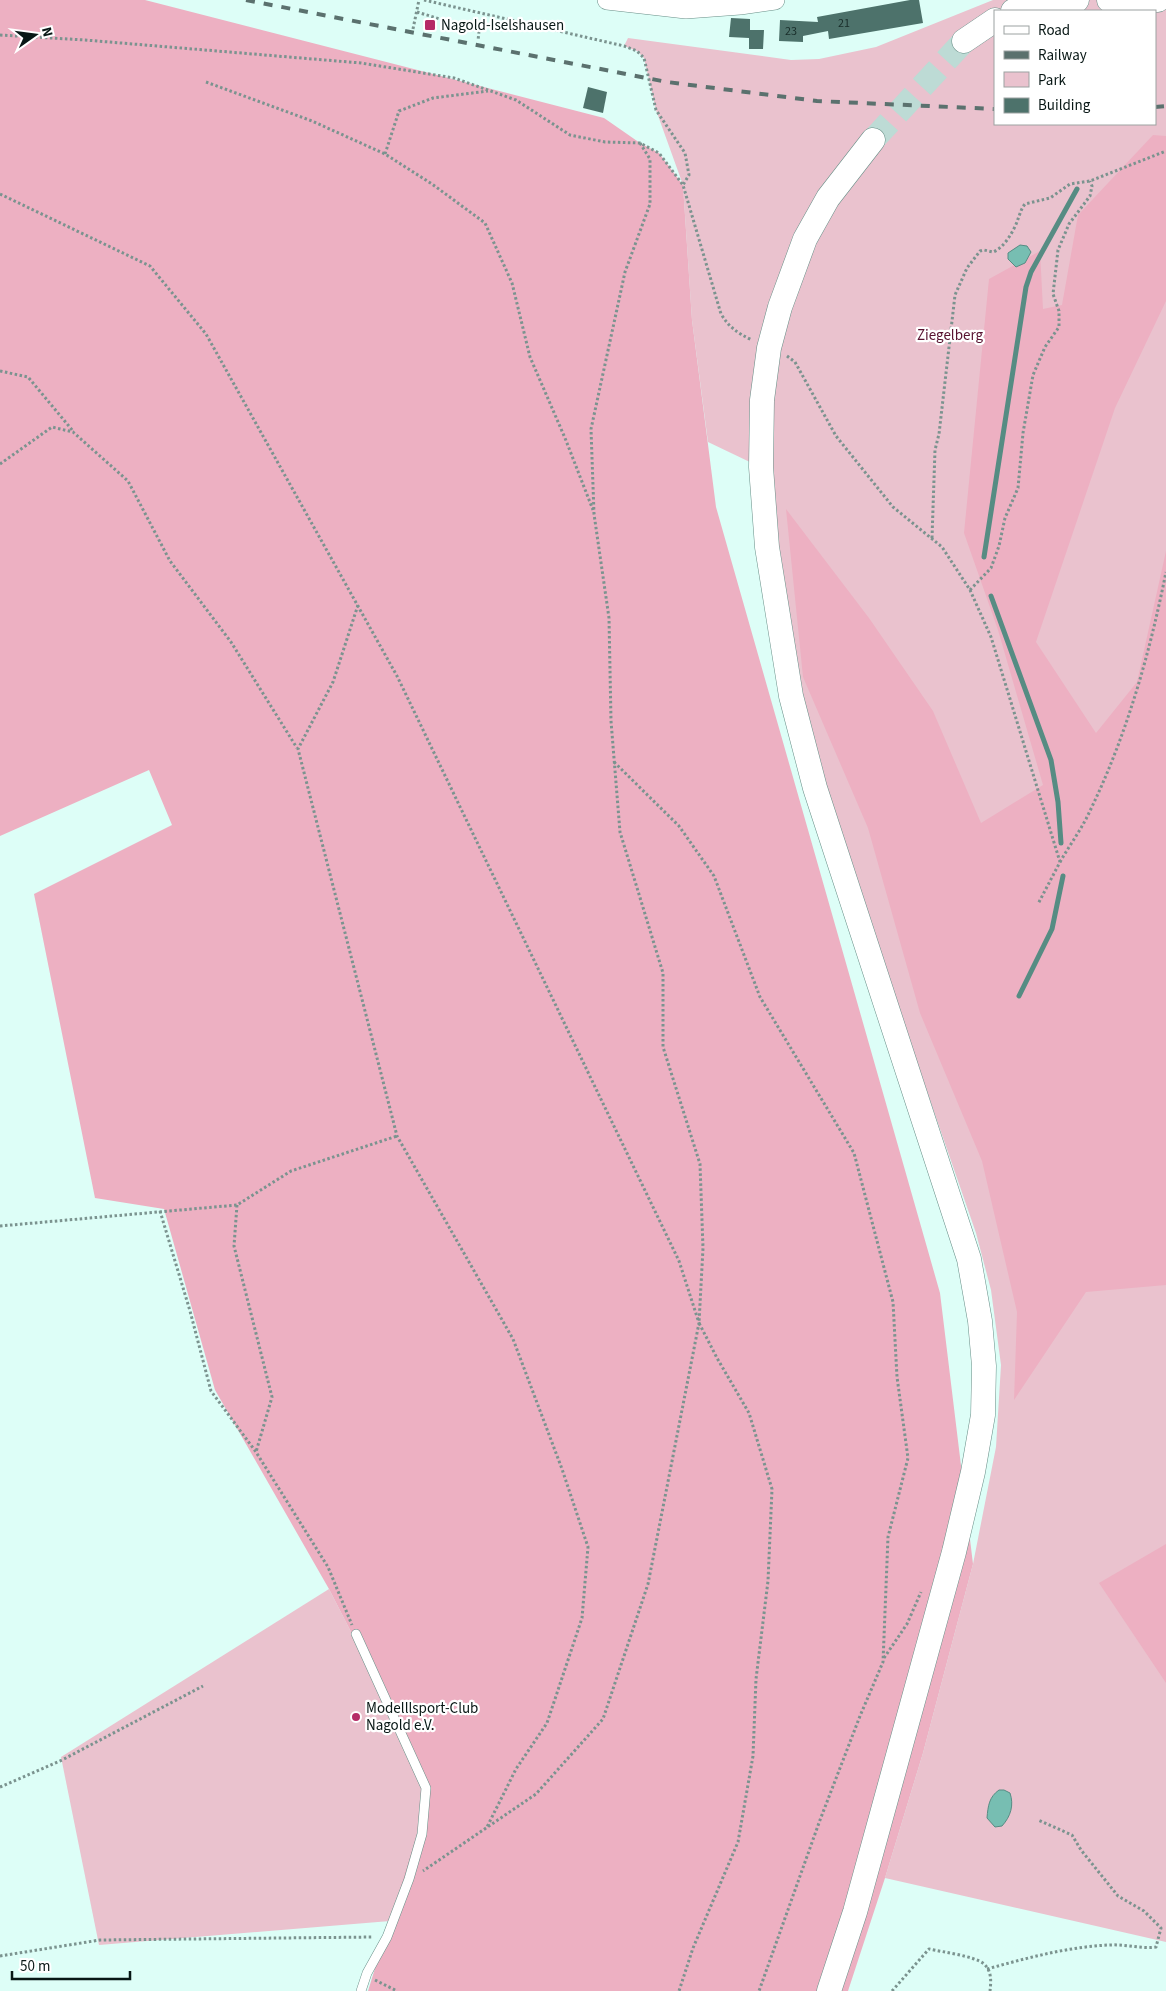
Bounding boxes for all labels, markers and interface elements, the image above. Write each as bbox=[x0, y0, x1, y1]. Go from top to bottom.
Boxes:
north arrow bbox=[10, 10, 60, 60]
legend bbox=[994, 10, 1156, 125]
place label: Nagold-Iselshausen bbox=[441, 15, 564, 36]
house number: 21 bbox=[838, 15, 850, 32]
marker: Nagold-Iselshausen bbox=[423, 18, 437, 32]
text: Road bbox=[1038, 20, 1070, 41]
house number: 23 bbox=[785, 23, 797, 40]
text: N bbox=[36, 25, 57, 39]
text: Railway bbox=[1038, 45, 1087, 66]
text: Park bbox=[1038, 70, 1067, 91]
text: Building bbox=[1038, 95, 1091, 116]
park label: Ziegelberg bbox=[917, 325, 983, 346]
place label: Modelllsport-Club Nagold e.V. bbox=[366, 1698, 478, 1736]
marker: Modelllsport-Club Nagold e.V. bbox=[350, 1711, 362, 1723]
scale bar bbox=[12, 1948, 130, 1980]
text: 50 m bbox=[20, 1956, 50, 1977]

